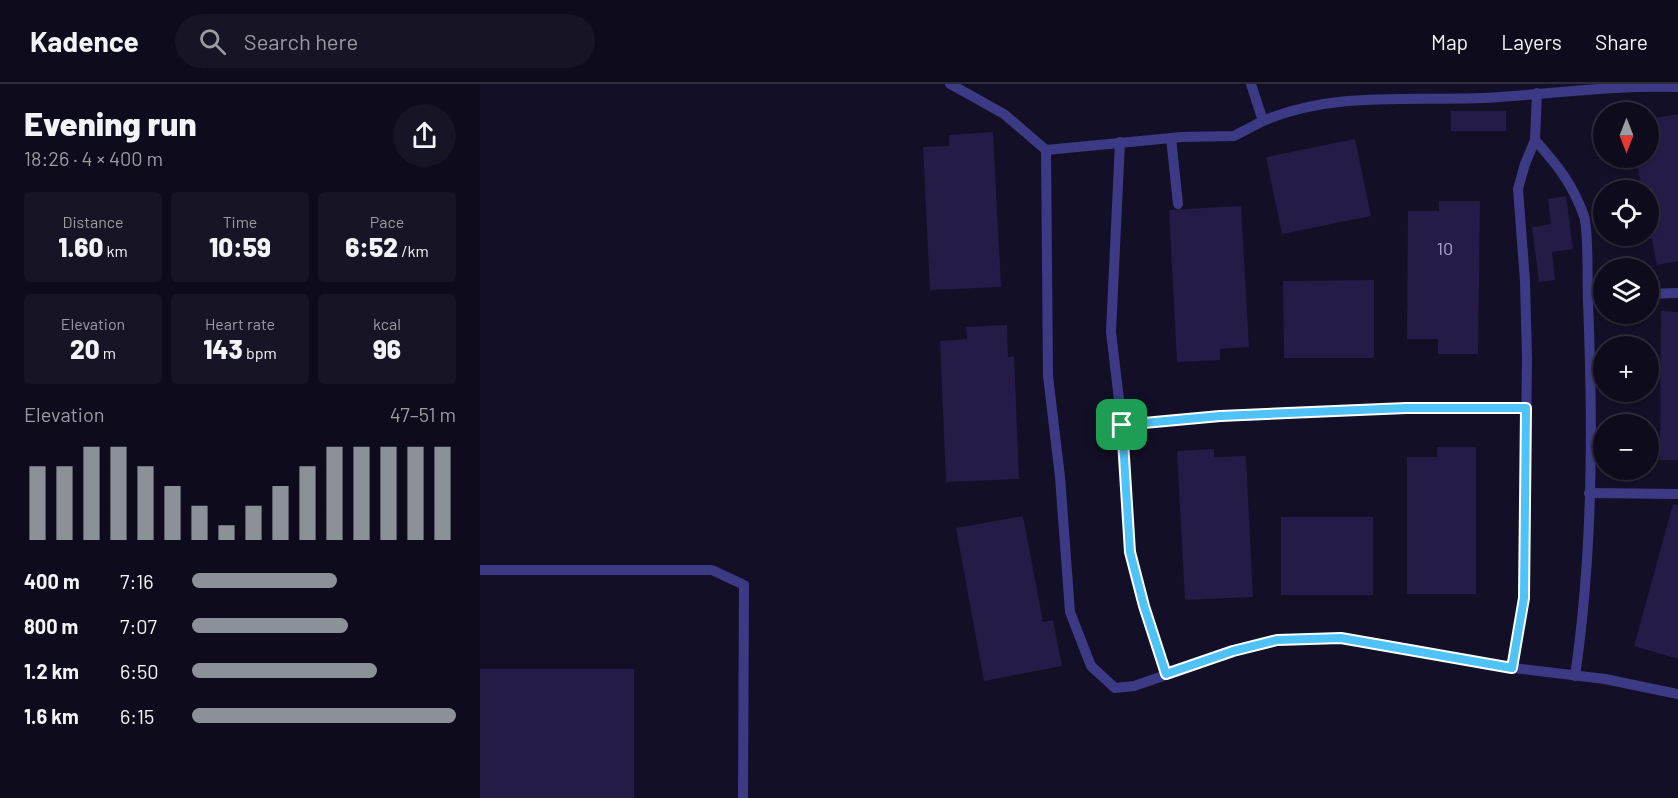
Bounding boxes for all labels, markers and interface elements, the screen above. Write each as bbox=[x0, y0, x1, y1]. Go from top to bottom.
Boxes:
search box bbox=[175, 14, 595, 68]
text: Kadence bbox=[30, 24, 139, 58]
icon: search bbox=[196, 25, 229, 58]
text: Search here bbox=[244, 28, 358, 54]
text: Map bbox=[1431, 29, 1468, 54]
text: Layers bbox=[1501, 29, 1562, 54]
text: Share bbox=[1595, 29, 1648, 54]
north arrow bbox=[1593, 102, 1659, 168]
map controls bbox=[1593, 102, 1659, 480]
text: Evening run bbox=[24, 103, 197, 143]
button: share bbox=[393, 104, 456, 167]
text: 18:26 · 4 × 400 m bbox=[24, 146, 163, 170]
button: locate bbox=[1593, 180, 1659, 246]
text: Distance bbox=[63, 212, 123, 231]
text: Time bbox=[223, 212, 257, 231]
text: Pace bbox=[370, 212, 404, 231]
text: 1.60 bbox=[58, 231, 103, 262]
text: 10:59 bbox=[209, 231, 271, 262]
text: 6:52 bbox=[345, 231, 398, 262]
house number: 10 bbox=[1437, 237, 1453, 259]
text: km bbox=[103, 241, 128, 260]
text: /km bbox=[398, 241, 429, 260]
button: layers bbox=[1593, 258, 1659, 324]
text: Elevation bbox=[61, 314, 125, 333]
text: Heart rate bbox=[205, 314, 275, 333]
text: kcal bbox=[373, 314, 401, 333]
text: 20 bbox=[70, 333, 100, 364]
text: 143 bbox=[203, 333, 243, 364]
text: 96 bbox=[373, 333, 401, 364]
button: + bbox=[1593, 336, 1659, 402]
text: m bbox=[100, 343, 116, 362]
text: bpm bbox=[243, 343, 277, 362]
pin bbox=[1096, 399, 1147, 450]
text: Elevation bbox=[24, 402, 105, 426]
text: 47–51 m bbox=[390, 402, 456, 426]
icon: arrive bbox=[1105, 408, 1138, 441]
button: − bbox=[1593, 414, 1659, 480]
text: 400 m bbox=[24, 569, 80, 593]
text: 7:16 bbox=[120, 569, 154, 593]
text: 800 m bbox=[24, 614, 78, 638]
text: 7:07 bbox=[120, 614, 157, 638]
text: 1.2 km bbox=[24, 659, 79, 683]
text: 6:50 bbox=[120, 659, 159, 683]
text: 1.6 km bbox=[24, 704, 79, 728]
text: 6:15 bbox=[120, 704, 154, 728]

